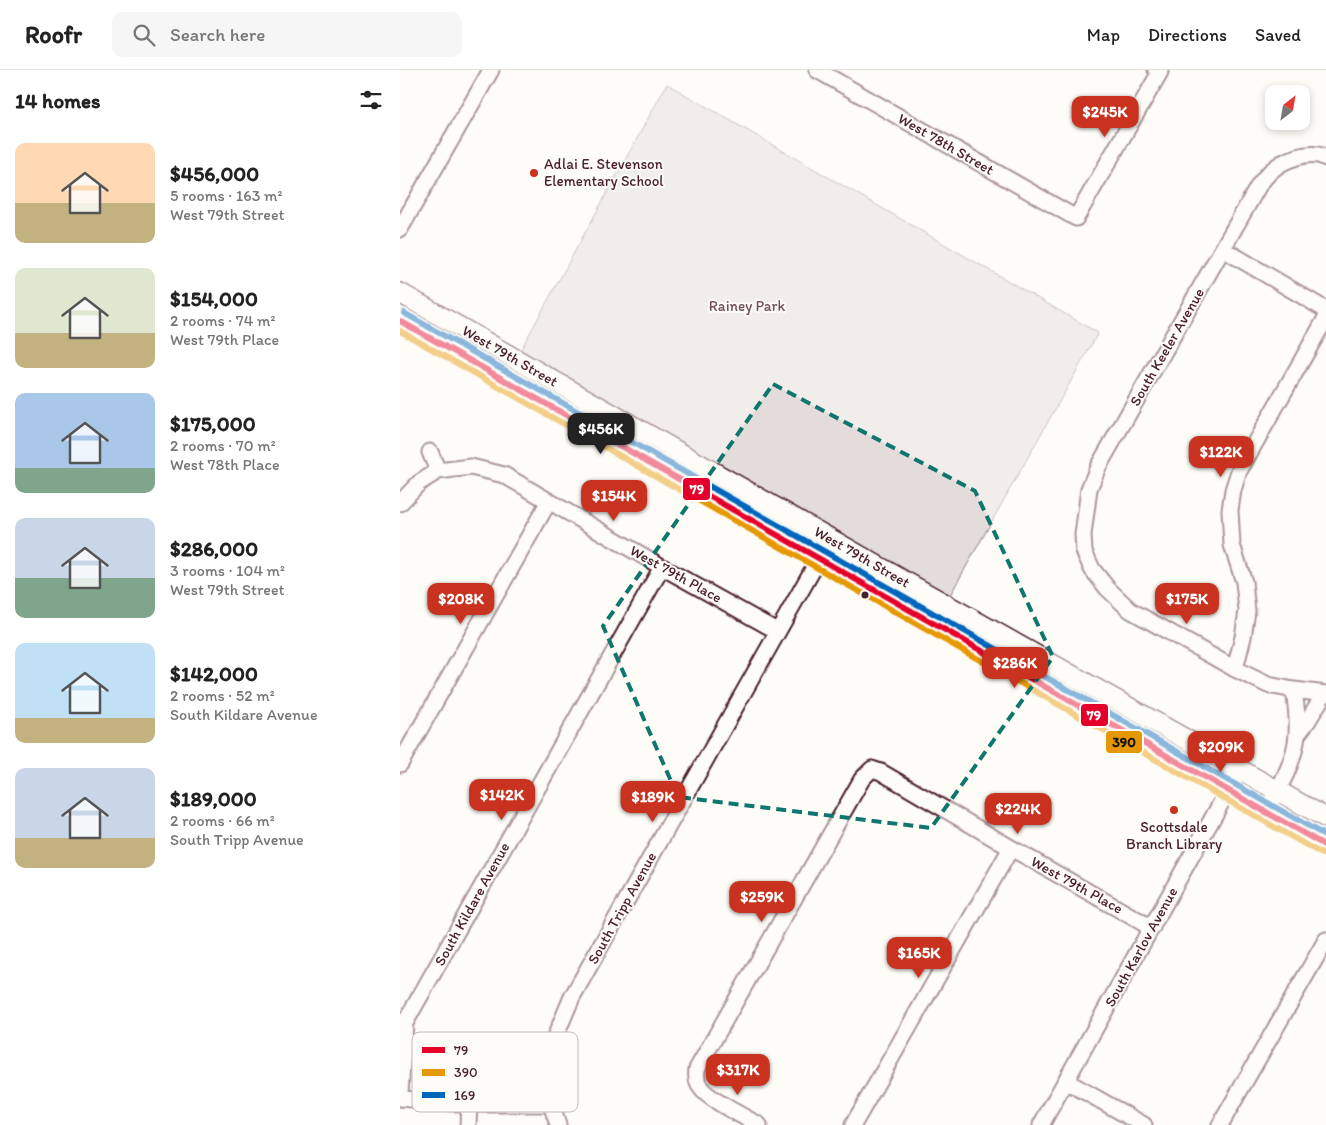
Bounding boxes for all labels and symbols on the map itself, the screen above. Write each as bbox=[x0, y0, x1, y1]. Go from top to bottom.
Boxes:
north arrow bbox=[1265, 85, 1310, 130]
pin: $245K bbox=[1070, 96, 1140, 138]
street label: West 78th Street bbox=[895, 109, 997, 179]
place label: Adlai E. Stevenson Elementary School bbox=[544, 155, 664, 190]
marker: Adlai E. Stevenson Elementary School bbox=[528, 167, 540, 179]
street label: South Keeler Avenue bbox=[1126, 285, 1208, 409]
park label: Rainey Park bbox=[709, 297, 785, 315]
street label: West 79th Street bbox=[459, 321, 561, 391]
pin: $456K bbox=[566, 412, 636, 455]
pin: $122K bbox=[1186, 436, 1256, 478]
line badge: 79 bbox=[682, 477, 711, 501]
pin: $154K bbox=[579, 480, 649, 522]
text: 79 bbox=[689, 481, 704, 498]
street label: West 79th Street bbox=[811, 522, 913, 592]
street label: West 79th Place bbox=[627, 541, 725, 607]
pin: $208K bbox=[426, 582, 496, 625]
pin: $175K bbox=[1152, 582, 1222, 625]
unlabelled marker bbox=[860, 590, 870, 600]
pin: $286K bbox=[980, 646, 1050, 689]
line badge: 79 bbox=[1080, 703, 1109, 727]
text: 79 bbox=[1086, 707, 1101, 724]
line badge: 390 bbox=[1105, 730, 1143, 754]
pin: $209K bbox=[1186, 730, 1256, 773]
text: 390 bbox=[1112, 734, 1136, 751]
pin: $142K bbox=[467, 778, 537, 821]
pin: $189K bbox=[618, 780, 688, 823]
pin: $224K bbox=[983, 792, 1053, 835]
marker: Scottsdale Branch Library bbox=[1168, 804, 1180, 816]
place label: Scottsdale Branch Library bbox=[1126, 818, 1222, 853]
street label: South Kildare Avenue bbox=[431, 839, 513, 969]
street label: South Tripp Avenue bbox=[584, 849, 660, 967]
street label: West 79th Place bbox=[1028, 852, 1126, 918]
pin: $259K bbox=[727, 880, 797, 923]
street label: South Karlov Avenue bbox=[1101, 884, 1181, 1010]
pin: $165K bbox=[884, 936, 954, 979]
legend bbox=[412, 1032, 578, 1112]
text: 79 bbox=[454, 1042, 468, 1059]
pin: $317K bbox=[703, 1054, 773, 1096]
text: 390 bbox=[454, 1064, 478, 1081]
text: 169 bbox=[454, 1087, 475, 1104]

